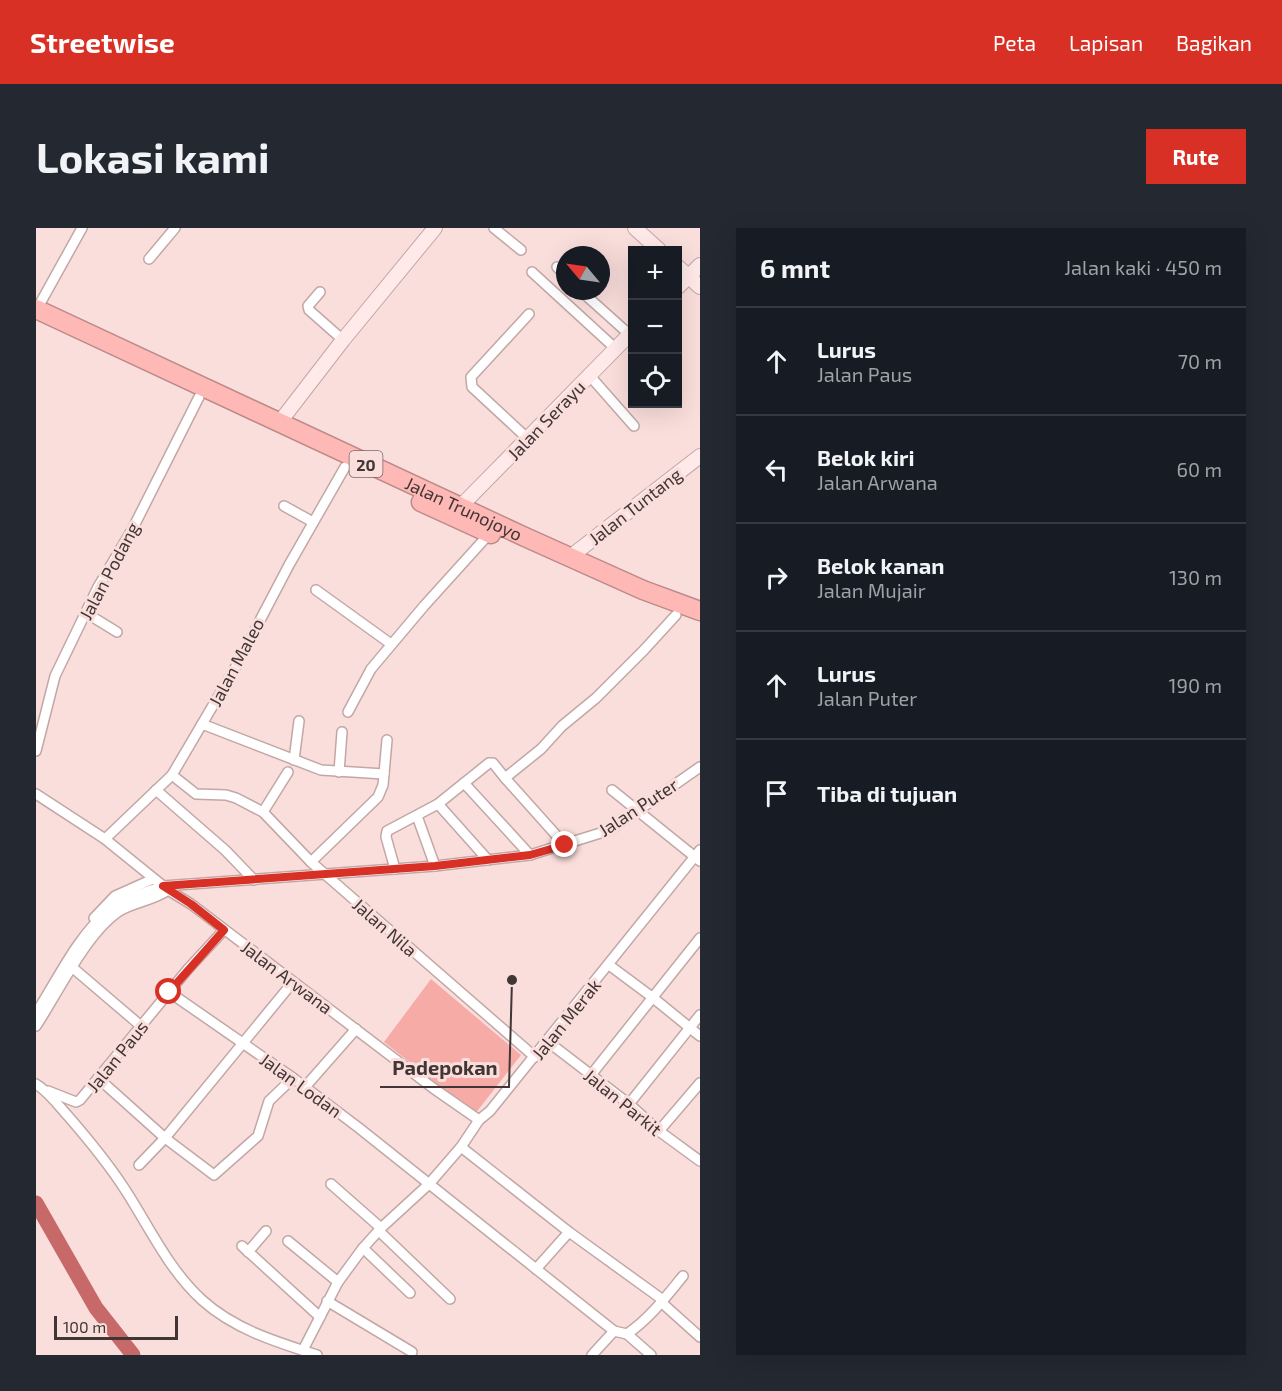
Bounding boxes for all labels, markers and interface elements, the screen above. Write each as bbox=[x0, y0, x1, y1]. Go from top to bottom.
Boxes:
text: Streetwise bbox=[30, 25, 175, 59]
text: Peta bbox=[993, 30, 1036, 55]
text: Lapisan bbox=[1069, 30, 1143, 55]
text: Bagikan bbox=[1176, 30, 1252, 55]
button: Rute bbox=[1146, 129, 1246, 184]
text: Lokasi kami bbox=[36, 131, 270, 181]
north arrow bbox=[556, 246, 610, 300]
map controls bbox=[628, 246, 682, 408]
button: + bbox=[628, 246, 682, 300]
text: 6 mnt bbox=[760, 252, 830, 283]
text: Jalan kaki · 450 m bbox=[1064, 255, 1222, 279]
button: − bbox=[628, 300, 682, 354]
text: Lurus bbox=[817, 336, 876, 362]
icon: ahead bbox=[760, 345, 793, 378]
text: 70 m bbox=[1178, 349, 1222, 373]
button: locate bbox=[628, 354, 682, 408]
text: Jalan Paus bbox=[817, 362, 912, 386]
street label: Jalan Serayu bbox=[503, 376, 589, 464]
text: Belok kiri bbox=[817, 444, 914, 470]
road number: 20 bbox=[350, 451, 382, 477]
icon: left bbox=[760, 453, 793, 486]
text: 60 m bbox=[1177, 457, 1222, 481]
street label: Jalan Tuntang bbox=[584, 463, 686, 549]
text: Jalan Arwana bbox=[817, 470, 938, 494]
street label: Jalan Trunojoyo bbox=[402, 472, 526, 545]
street label: Jalan Podang bbox=[74, 519, 144, 623]
text: Belok kanan bbox=[817, 552, 944, 578]
icon: right bbox=[760, 561, 793, 594]
text: 130 m bbox=[1169, 565, 1222, 589]
text: Jalan Mujair bbox=[817, 578, 926, 602]
street label: Jalan Maleo bbox=[204, 614, 268, 710]
text: Lurus bbox=[817, 660, 876, 686]
icon: ahead bbox=[760, 669, 793, 702]
text: 190 m bbox=[1169, 673, 1222, 697]
text: Jalan Puter bbox=[817, 686, 917, 710]
street label: Jalan Puter bbox=[594, 773, 682, 841]
icon: arrive bbox=[760, 777, 793, 810]
text: Tiba di tujuan bbox=[817, 780, 957, 806]
route end bbox=[551, 831, 577, 857]
street label: Jalan Nila bbox=[348, 893, 422, 961]
street label: Jalan Arwana bbox=[237, 936, 337, 1018]
street label: Jalan Merak bbox=[527, 974, 605, 1064]
route start bbox=[155, 978, 181, 1004]
street label: Jalan Paus bbox=[82, 1016, 152, 1096]
street label: Jalan Lodan bbox=[256, 1048, 346, 1122]
callout: Padepokan bbox=[380, 1049, 509, 1087]
text: Padepokan bbox=[392, 1055, 498, 1079]
street label: Jalan Parkit bbox=[580, 1064, 666, 1140]
scale bar bbox=[54, 1313, 178, 1340]
text: 100 m bbox=[63, 1317, 106, 1336]

